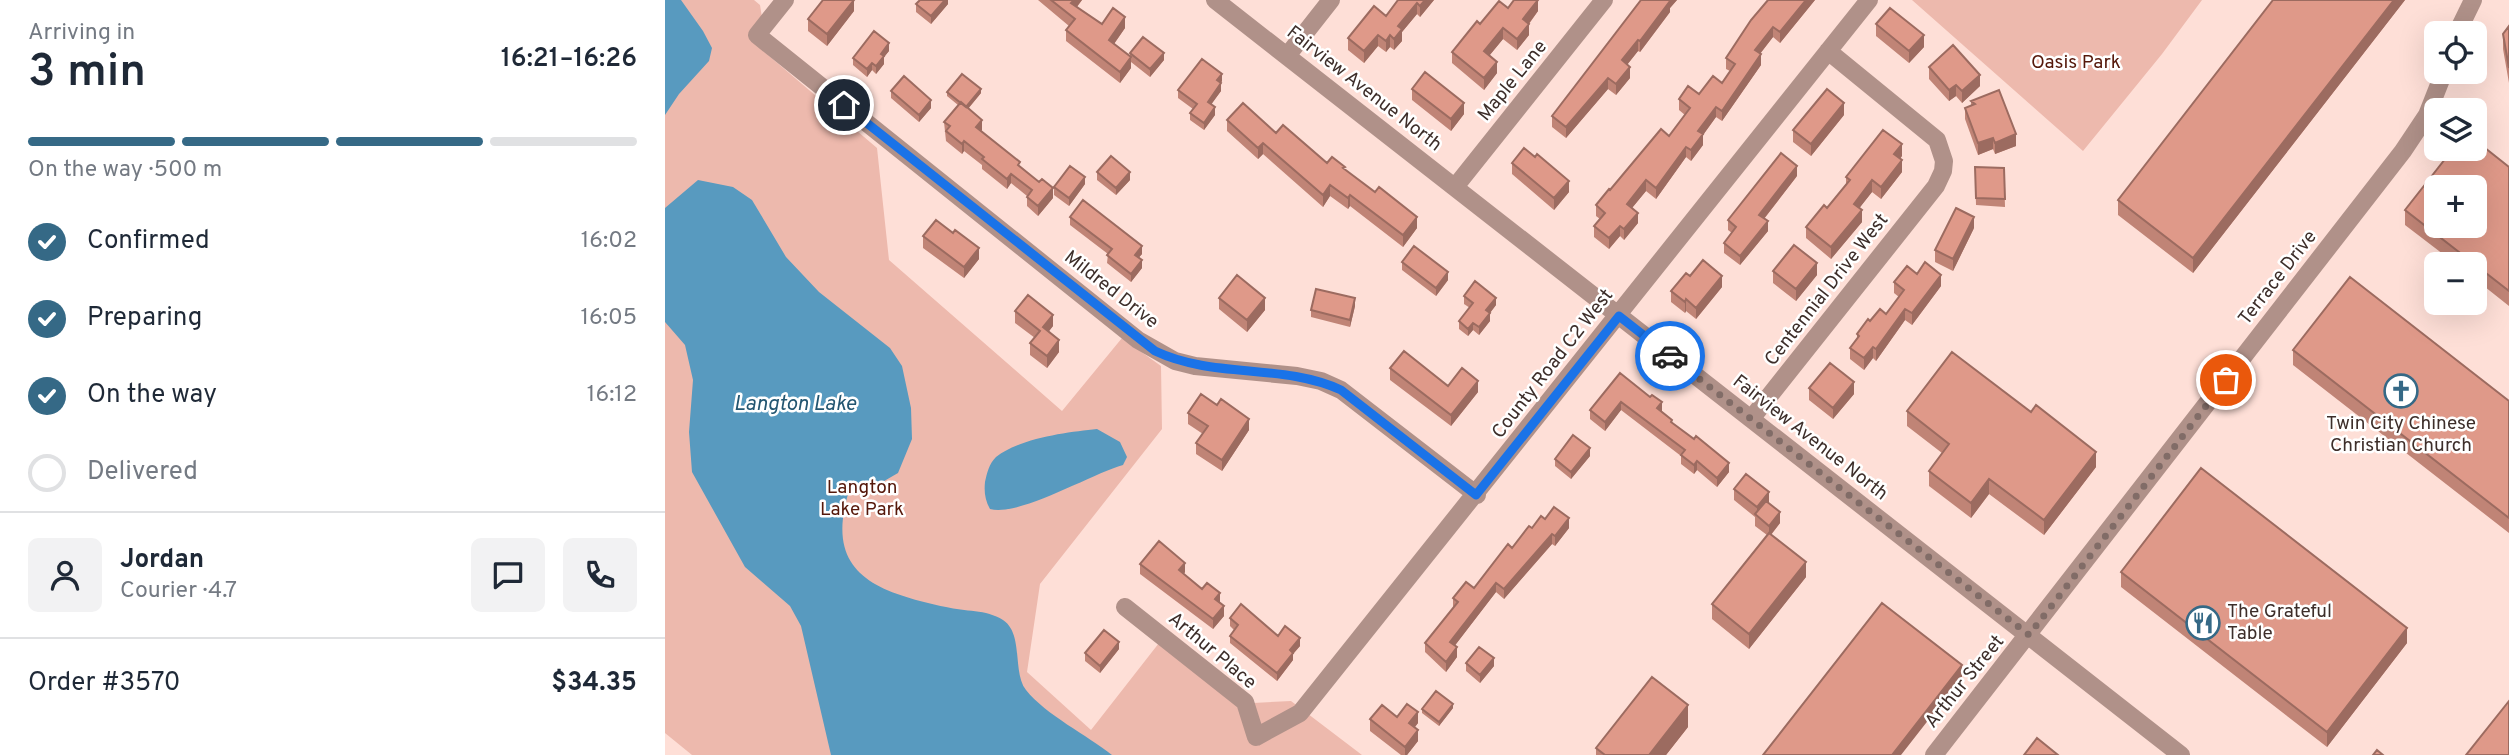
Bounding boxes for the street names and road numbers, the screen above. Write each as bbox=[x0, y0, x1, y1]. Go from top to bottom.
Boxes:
street label: Fairview Avenue North bbox=[1282, 21, 1446, 157]
street label: Maple Lane bbox=[1473, 36, 1553, 126]
street label: Centennial Drive West bbox=[1760, 209, 1894, 371]
street label: Terrace Drive bbox=[2234, 226, 2322, 330]
street label: Mildred Drive bbox=[1059, 246, 1163, 334]
street label: County Road C2 West bbox=[1487, 284, 1619, 444]
street label: Fairview Avenue North bbox=[1728, 370, 1892, 506]
street label: Arthur Place bbox=[1163, 607, 1261, 695]
street label: Arthur Street bbox=[1920, 631, 2010, 733]

